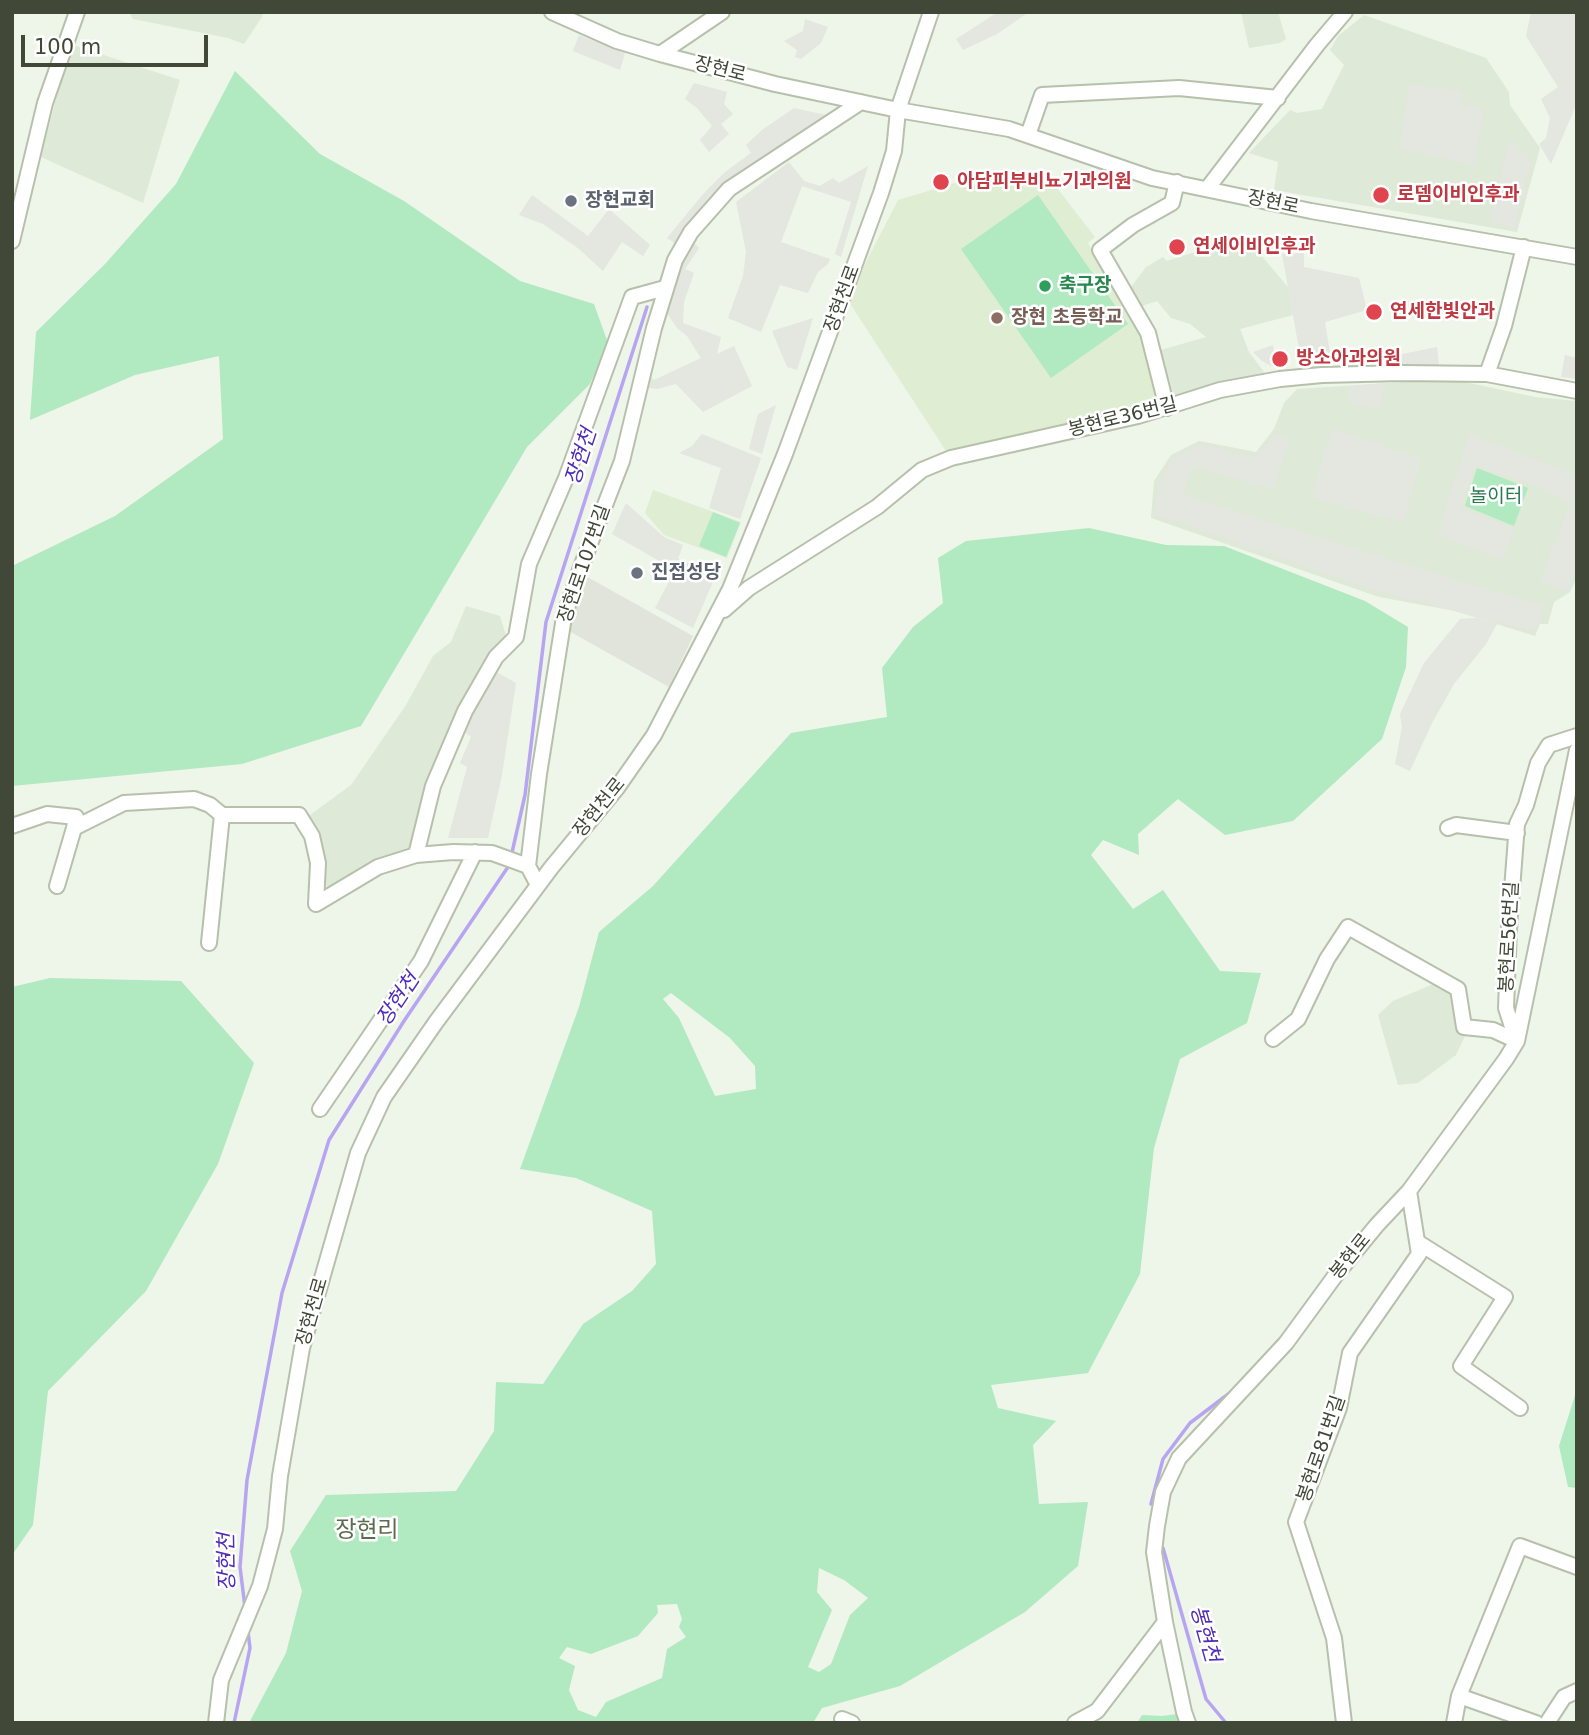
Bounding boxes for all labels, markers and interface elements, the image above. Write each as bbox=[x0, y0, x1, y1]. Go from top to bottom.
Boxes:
scale bar bbox=[24, 21, 212, 65]
text: 100 m bbox=[34, 35, 101, 59]
street label: 장현로 bbox=[692, 53, 748, 87]
place label: 아담피부비뇨기과의원 bbox=[957, 171, 1132, 193]
marker: 아담피부비뇨기과의원 bbox=[931, 172, 951, 192]
place label: 로뎀이비인후과 bbox=[1397, 184, 1519, 206]
marker: 로뎀이비인후과 bbox=[1371, 185, 1391, 205]
street label: 장현로 bbox=[1245, 186, 1301, 220]
place label: 장현교회 bbox=[585, 190, 655, 212]
marker: 장현교회 bbox=[563, 193, 579, 209]
place label: 연세이비인후과 bbox=[1193, 236, 1315, 258]
marker: 연세이비인후과 bbox=[1167, 237, 1187, 257]
street label: 장현천로 bbox=[820, 262, 866, 336]
place label: 축구장 bbox=[1059, 275, 1111, 297]
marker: 축구장 bbox=[1037, 278, 1053, 294]
place label: 연세한빛안과 bbox=[1390, 301, 1495, 323]
marker: 연세한빛안과 bbox=[1364, 302, 1384, 322]
place label: 장현 초등학교 bbox=[1011, 307, 1122, 329]
marker: 장현 초등학교 bbox=[989, 310, 1005, 326]
place label: 방소아과의원 bbox=[1296, 348, 1401, 370]
marker: 방소아과의원 bbox=[1270, 349, 1290, 369]
street label: 봉현로36번길 bbox=[1066, 393, 1180, 443]
water label: 장현천 bbox=[561, 426, 603, 488]
park label: 놀이터 bbox=[1470, 486, 1522, 508]
street label: 장현로107번길 bbox=[554, 502, 616, 626]
place label: 진접성당 bbox=[651, 562, 721, 584]
marker: 진접성당 bbox=[629, 565, 645, 581]
street label: 장현천로 bbox=[569, 774, 631, 842]
street label: 봉현로56번길 bbox=[1496, 881, 1524, 993]
water label: 장현천 bbox=[372, 969, 426, 1031]
street label: 봉현로 bbox=[1326, 1229, 1376, 1285]
street label: 장현천로 bbox=[292, 1275, 334, 1349]
street label: 봉현로81번길 bbox=[1293, 1393, 1351, 1505]
district label: 장현리 bbox=[335, 1517, 399, 1545]
water label: 장현천 bbox=[215, 1533, 241, 1591]
water label: 봉현천 bbox=[1184, 1603, 1224, 1665]

